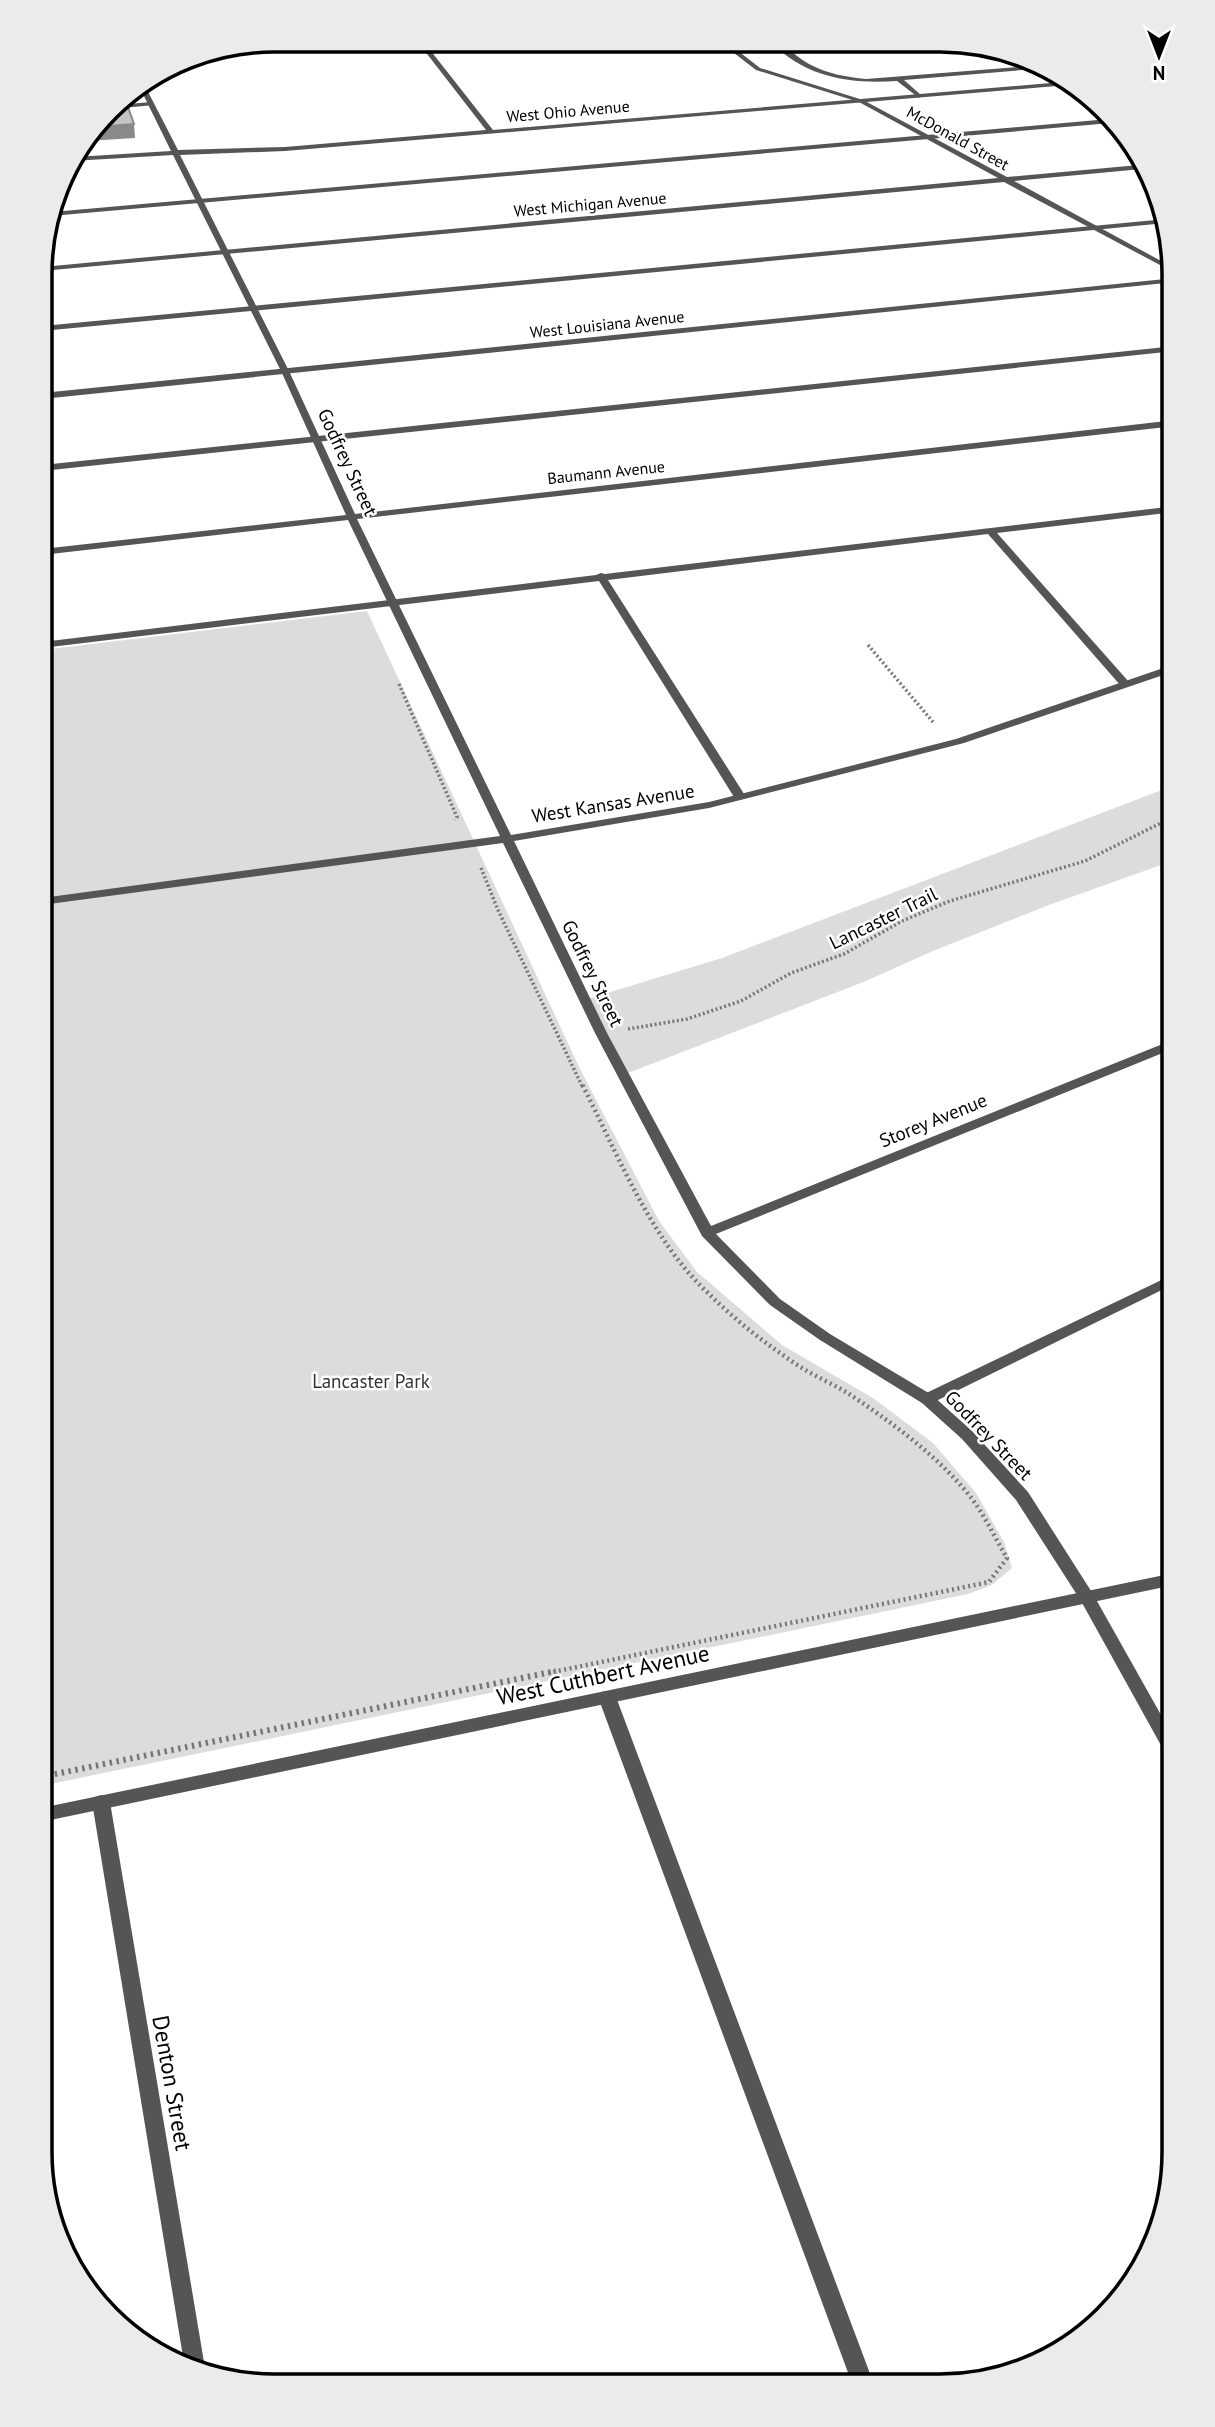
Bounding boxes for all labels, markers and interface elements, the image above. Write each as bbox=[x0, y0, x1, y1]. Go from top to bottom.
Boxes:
north arrow bbox=[1124, 21, 1194, 91]
text: N bbox=[1153, 61, 1165, 85]
street label: West Ohio Avenue bbox=[506, 96, 630, 126]
street label: McDonald Street bbox=[903, 102, 1013, 175]
street label: West Michigan Avenue bbox=[513, 187, 667, 221]
street label: West Louisiana Avenue bbox=[529, 306, 685, 342]
street label: Godfrey Street bbox=[313, 405, 384, 520]
street label: Baumann Avenue bbox=[546, 456, 666, 488]
street label: West Kansas Avenue bbox=[530, 778, 696, 828]
street label: Lancaster Trail bbox=[825, 881, 941, 954]
street label: Godfrey Street bbox=[557, 916, 629, 1031]
street label: Storey Avenue bbox=[876, 1087, 990, 1153]
park label: Lancaster Park bbox=[312, 1369, 430, 1393]
street label: Godfrey Street bbox=[940, 1385, 1038, 1485]
street label: West Cuthbert Avenue bbox=[494, 1638, 712, 1711]
street label: Denton Street bbox=[146, 2013, 199, 2153]

